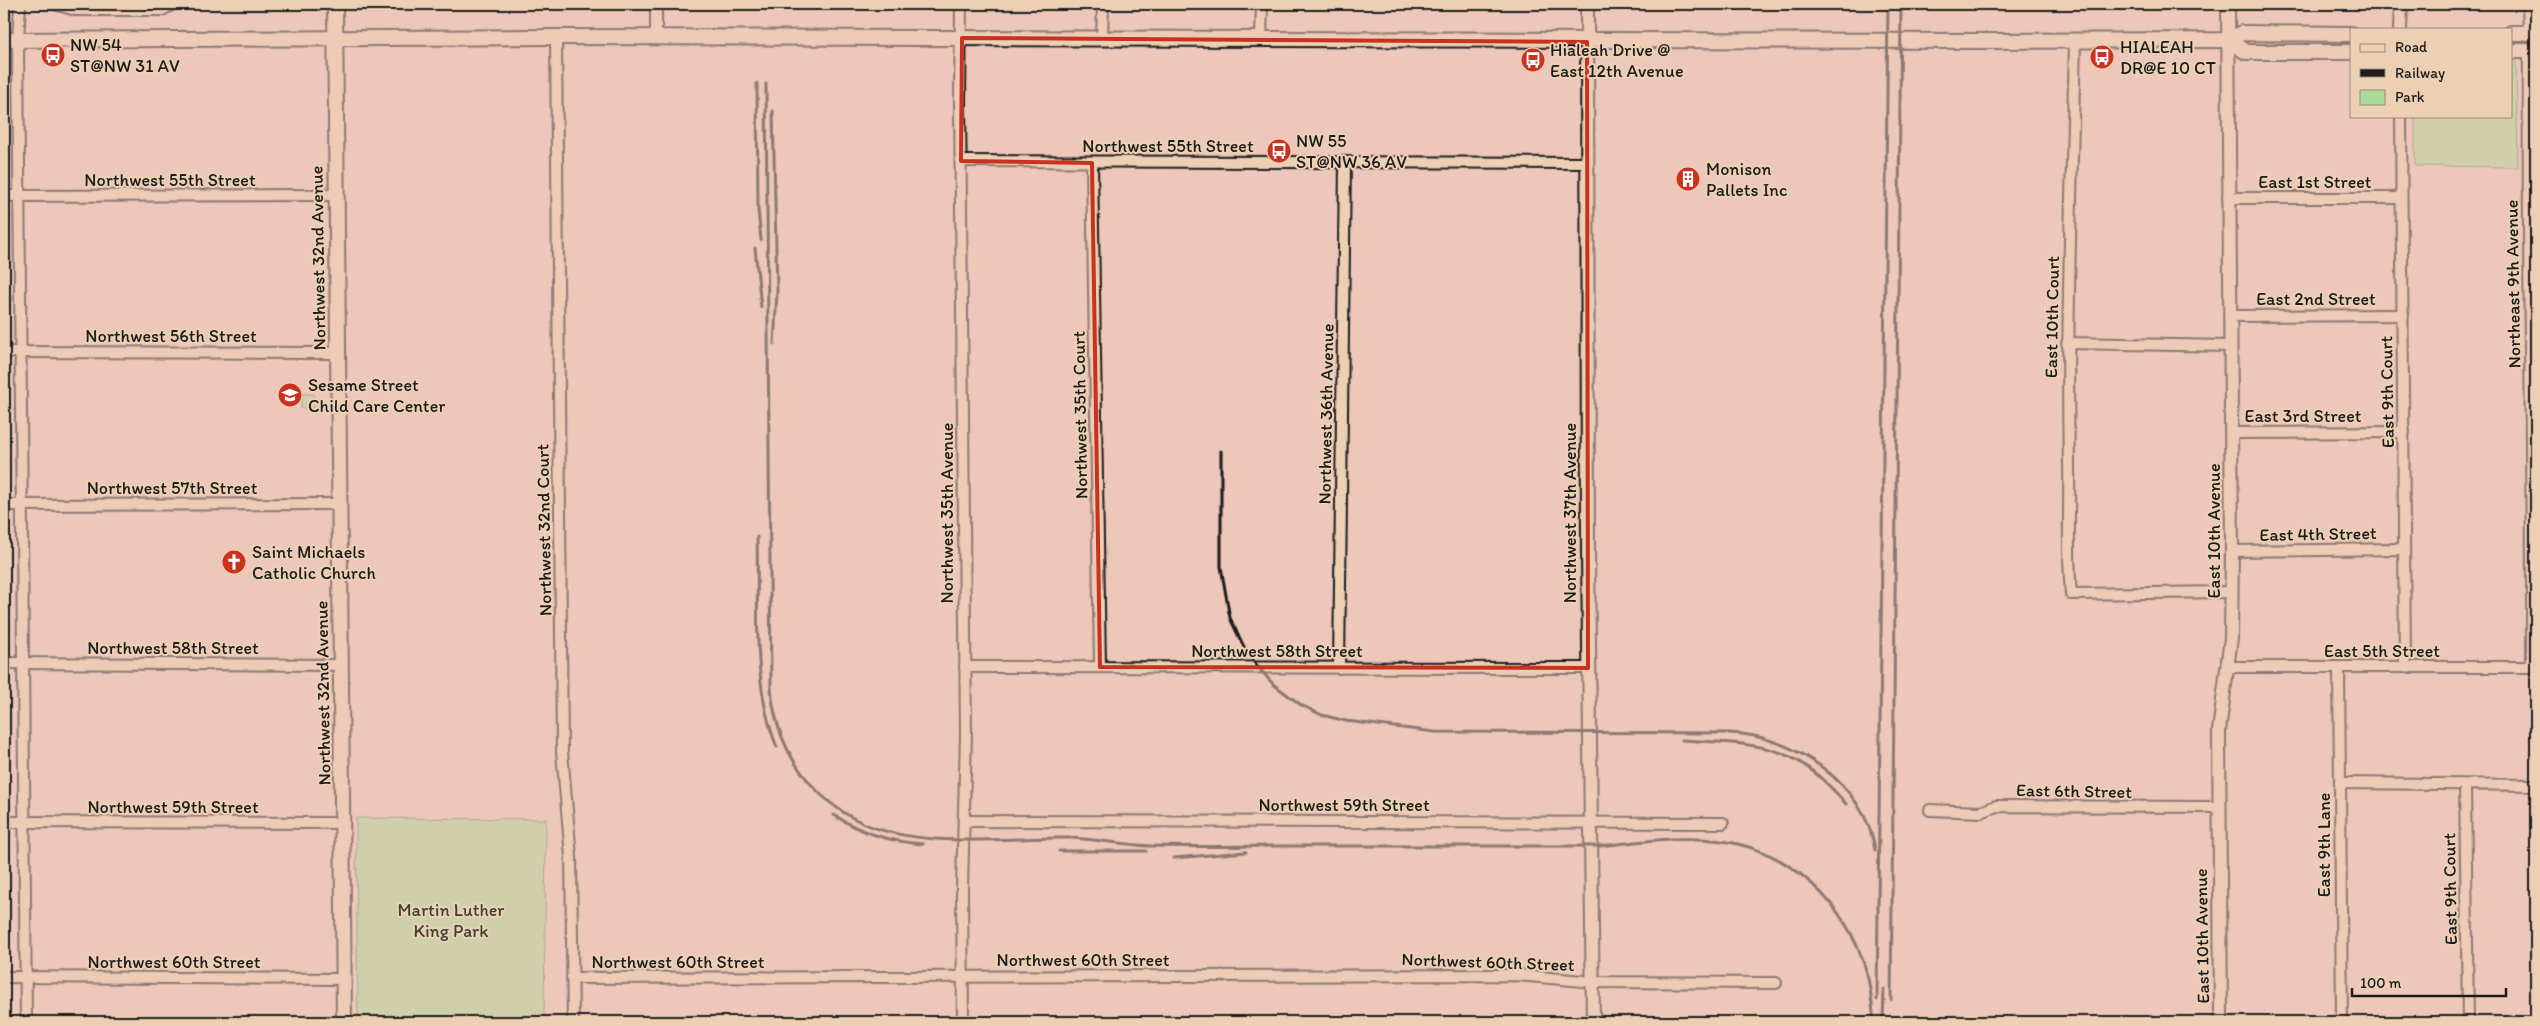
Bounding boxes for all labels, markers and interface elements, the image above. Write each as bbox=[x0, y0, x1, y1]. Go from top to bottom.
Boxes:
legend bbox=[2350, 28, 2512, 118]
place label: NW 54 ST@NW 31 AV bbox=[70, 34, 180, 77]
place label: HIALEAH DR@E 10 CT bbox=[2120, 36, 2216, 79]
text: Road bbox=[2395, 38, 2428, 56]
place label: Hialeah Drive @ East 12th Avenue bbox=[1550, 39, 1684, 82]
bus stop icon: NW 54 ST@NW 31 AV bbox=[40, 42, 66, 68]
bus stop icon: HIALEAH DR@E 10 CT bbox=[2089, 44, 2115, 70]
bus stop icon: Hialeah Drive @ East 12th Avenue bbox=[1520, 47, 1546, 73]
text: Railway bbox=[2395, 64, 2445, 82]
text: Park bbox=[2395, 88, 2425, 106]
place label: NW 55 ST@NW 36 AV bbox=[1296, 130, 1407, 173]
street label: Northwest 55th Street bbox=[1082, 135, 1254, 157]
bus stop icon: NW 55 ST@NW 36 AV bbox=[1266, 138, 1292, 164]
place label: Monison Pallets Inc bbox=[1706, 158, 1787, 201]
street label: Northwest 32nd Avenue bbox=[305, 165, 331, 351]
building icon: Monison Pallets Inc bbox=[1675, 166, 1701, 192]
street label: Northwest 55th Street bbox=[84, 169, 256, 191]
street label: East 1st Street bbox=[2258, 171, 2372, 193]
street label: Northeast 9th Avenue bbox=[2501, 200, 2525, 368]
street label: East 10th Court bbox=[2040, 255, 2064, 378]
street label: East 2nd Street bbox=[2256, 288, 2376, 310]
street label: Northwest 36th Avenue bbox=[1313, 323, 1339, 505]
street label: Northwest 56th Street bbox=[85, 325, 257, 347]
street label: Northwest 35th Court bbox=[1068, 330, 1092, 499]
street label: East 9th Court bbox=[2375, 335, 2399, 448]
place label: Sesame Street Child Care Center bbox=[308, 374, 446, 417]
school or university icon: Sesame Street Child Care Center bbox=[277, 382, 303, 408]
street label: East 3rd Street bbox=[2245, 405, 2362, 427]
street label: Northwest 35th Avenue bbox=[936, 423, 958, 603]
street label: Northwest 37th Avenue bbox=[1559, 423, 1581, 603]
street label: Northwest 32nd Court bbox=[531, 444, 557, 616]
street label: East 10th Avenue bbox=[2203, 463, 2225, 599]
street label: Northwest 57th Street bbox=[87, 477, 258, 499]
street label: East 4th Street bbox=[2259, 522, 2377, 546]
place label: Saint Michaels Catholic Church bbox=[252, 541, 376, 584]
church icon: Saint Michaels Catholic Church bbox=[221, 549, 247, 575]
street label: Northwest 32nd Avenue bbox=[310, 600, 336, 786]
street label: Northwest 58th Street bbox=[87, 637, 259, 659]
street label: Northwest 58th Street bbox=[1191, 640, 1363, 662]
street label: East 5th Street bbox=[2324, 640, 2440, 662]
street label: East 6th Street bbox=[2016, 779, 2132, 803]
street label: East 9th Lane bbox=[2313, 793, 2335, 897]
street label: Northwest 59th Street bbox=[1258, 794, 1430, 816]
street label: Northwest 59th Street bbox=[87, 796, 259, 818]
street label: East 9th Court bbox=[2438, 832, 2462, 945]
street label: East 10th Avenue bbox=[2190, 868, 2214, 1004]
park label: Martin Luther King Park bbox=[397, 899, 505, 942]
street label: Northwest 60th Street bbox=[1401, 948, 1575, 976]
street label: Northwest 60th Street bbox=[997, 949, 1170, 971]
street label: Northwest 60th Street bbox=[88, 951, 261, 973]
street label: Northwest 60th Street bbox=[592, 951, 765, 973]
scale bar bbox=[2352, 966, 2506, 998]
text: 100 m bbox=[2360, 974, 2402, 992]

